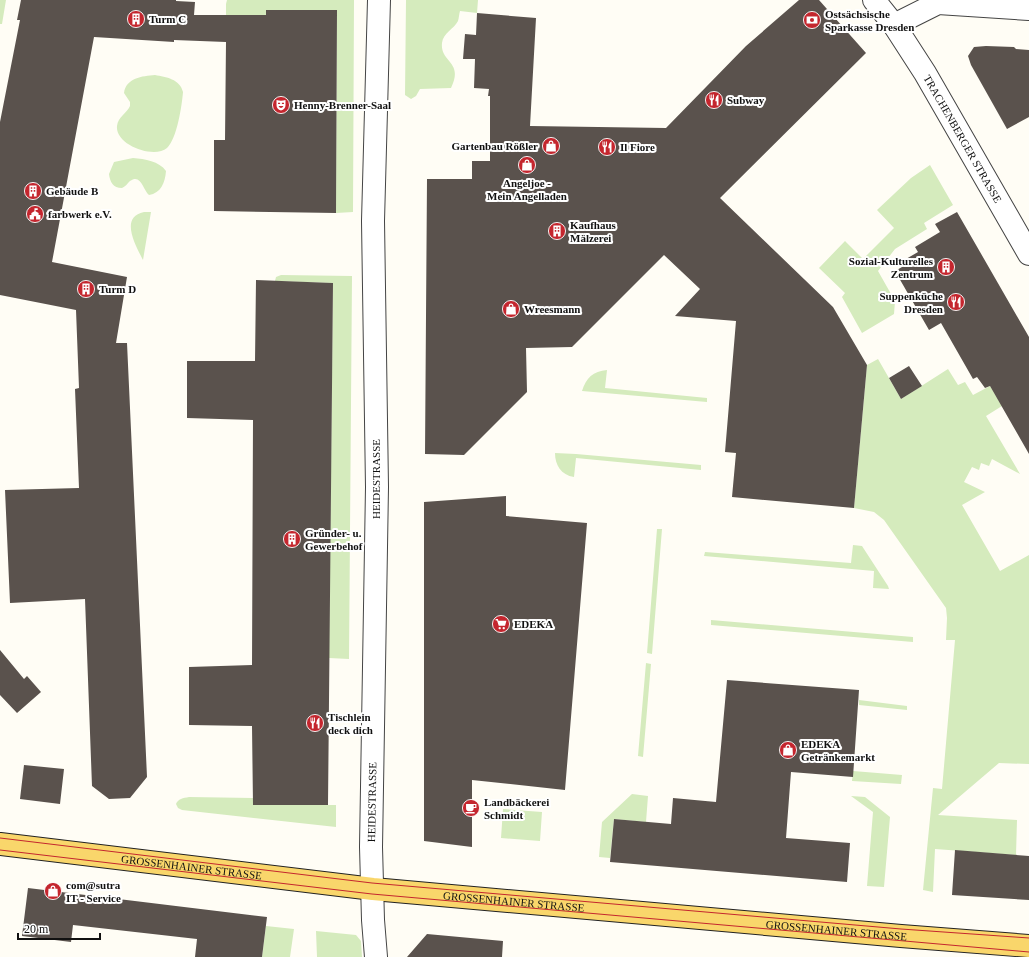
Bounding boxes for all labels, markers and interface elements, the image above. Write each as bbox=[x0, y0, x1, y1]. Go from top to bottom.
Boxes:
place label: Ostsächsische Sparkasse Dresden bbox=[825, 8, 914, 33]
building icon: Turm C bbox=[126, 9, 146, 29]
bank icon: Ostsächsische Sparkasse Dresden bbox=[802, 10, 822, 30]
place label: Turm C bbox=[149, 13, 186, 25]
street label: TRACHENBERGER STRASSE bbox=[921, 73, 1004, 205]
restaurant icon: Subway bbox=[704, 90, 724, 110]
place label: Subway bbox=[727, 94, 765, 106]
theatre icon: Henny-Brenner-Saal bbox=[271, 95, 291, 115]
place label: Henny-Brenner-Saal bbox=[294, 99, 391, 111]
shop icon: Gartenbau Rößler bbox=[541, 136, 561, 156]
restaurant icon: Il Fiore bbox=[597, 137, 617, 157]
place label: Gartenbau Rößler bbox=[452, 140, 538, 152]
place label: Il Fiore bbox=[620, 141, 655, 153]
shop icon: Angeljoe - Mein Angelladen bbox=[517, 155, 537, 175]
place label: Angeljoe - Mein Angelladen bbox=[487, 177, 567, 202]
building icon: Gebäude B bbox=[23, 181, 43, 201]
place label: Gebäude B bbox=[46, 185, 99, 197]
public building icon: farbwerk e.V. bbox=[25, 204, 45, 224]
place label: farbwerk e.V. bbox=[48, 208, 112, 220]
place label: Kaufhaus Mälzerei bbox=[570, 219, 617, 244]
building icon: Kaufhaus Mälzerei bbox=[547, 221, 567, 241]
place label: Sozial-Kulturelles Zentrum bbox=[849, 255, 934, 280]
building icon: Sozial-Kulturelles Zentrum bbox=[936, 257, 956, 277]
building icon: Turm D bbox=[76, 279, 96, 299]
place label: Turm D bbox=[99, 283, 136, 295]
place label: Suppenküche Dresden bbox=[879, 290, 943, 315]
restaurant icon: Suppenküche Dresden bbox=[946, 292, 966, 312]
shop icon: Wreesmann bbox=[501, 299, 521, 319]
place label: Wreesmann bbox=[524, 303, 580, 315]
street label: HEIDESTRASSE bbox=[370, 439, 382, 519]
place label: Gründer- u. Gewerbehof bbox=[305, 527, 363, 552]
building icon: Gründer- u. Gewerbehof bbox=[282, 529, 302, 549]
supermarket icon: EDEKA bbox=[491, 614, 511, 634]
place label: EDEKA bbox=[514, 618, 553, 630]
place label: Tischlein deck dich bbox=[328, 711, 373, 736]
restaurant icon: Tischlein deck dich bbox=[305, 713, 325, 733]
place label: EDEKA Getränkemarkt bbox=[801, 738, 875, 763]
shop icon: EDEKA Getränkemarkt bbox=[778, 740, 798, 760]
street label: HEIDESTRASSE bbox=[365, 762, 378, 842]
place label: Landbäckerei Schmidt bbox=[484, 796, 549, 821]
cafe icon: Landbäckerei Schmidt bbox=[461, 798, 481, 818]
street label: GROSSENHAINER STRASSE bbox=[121, 853, 263, 882]
place label: com@sutra IT - Service bbox=[66, 879, 121, 904]
shop icon: com@sutra IT - Service bbox=[43, 881, 63, 901]
street label: GROSSENHAINER STRASSE bbox=[443, 889, 585, 914]
scale bar bbox=[18, 915, 100, 941]
street label: GROSSENHAINER STRASSE bbox=[765, 918, 908, 942]
text: 20 m bbox=[24, 922, 49, 936]

